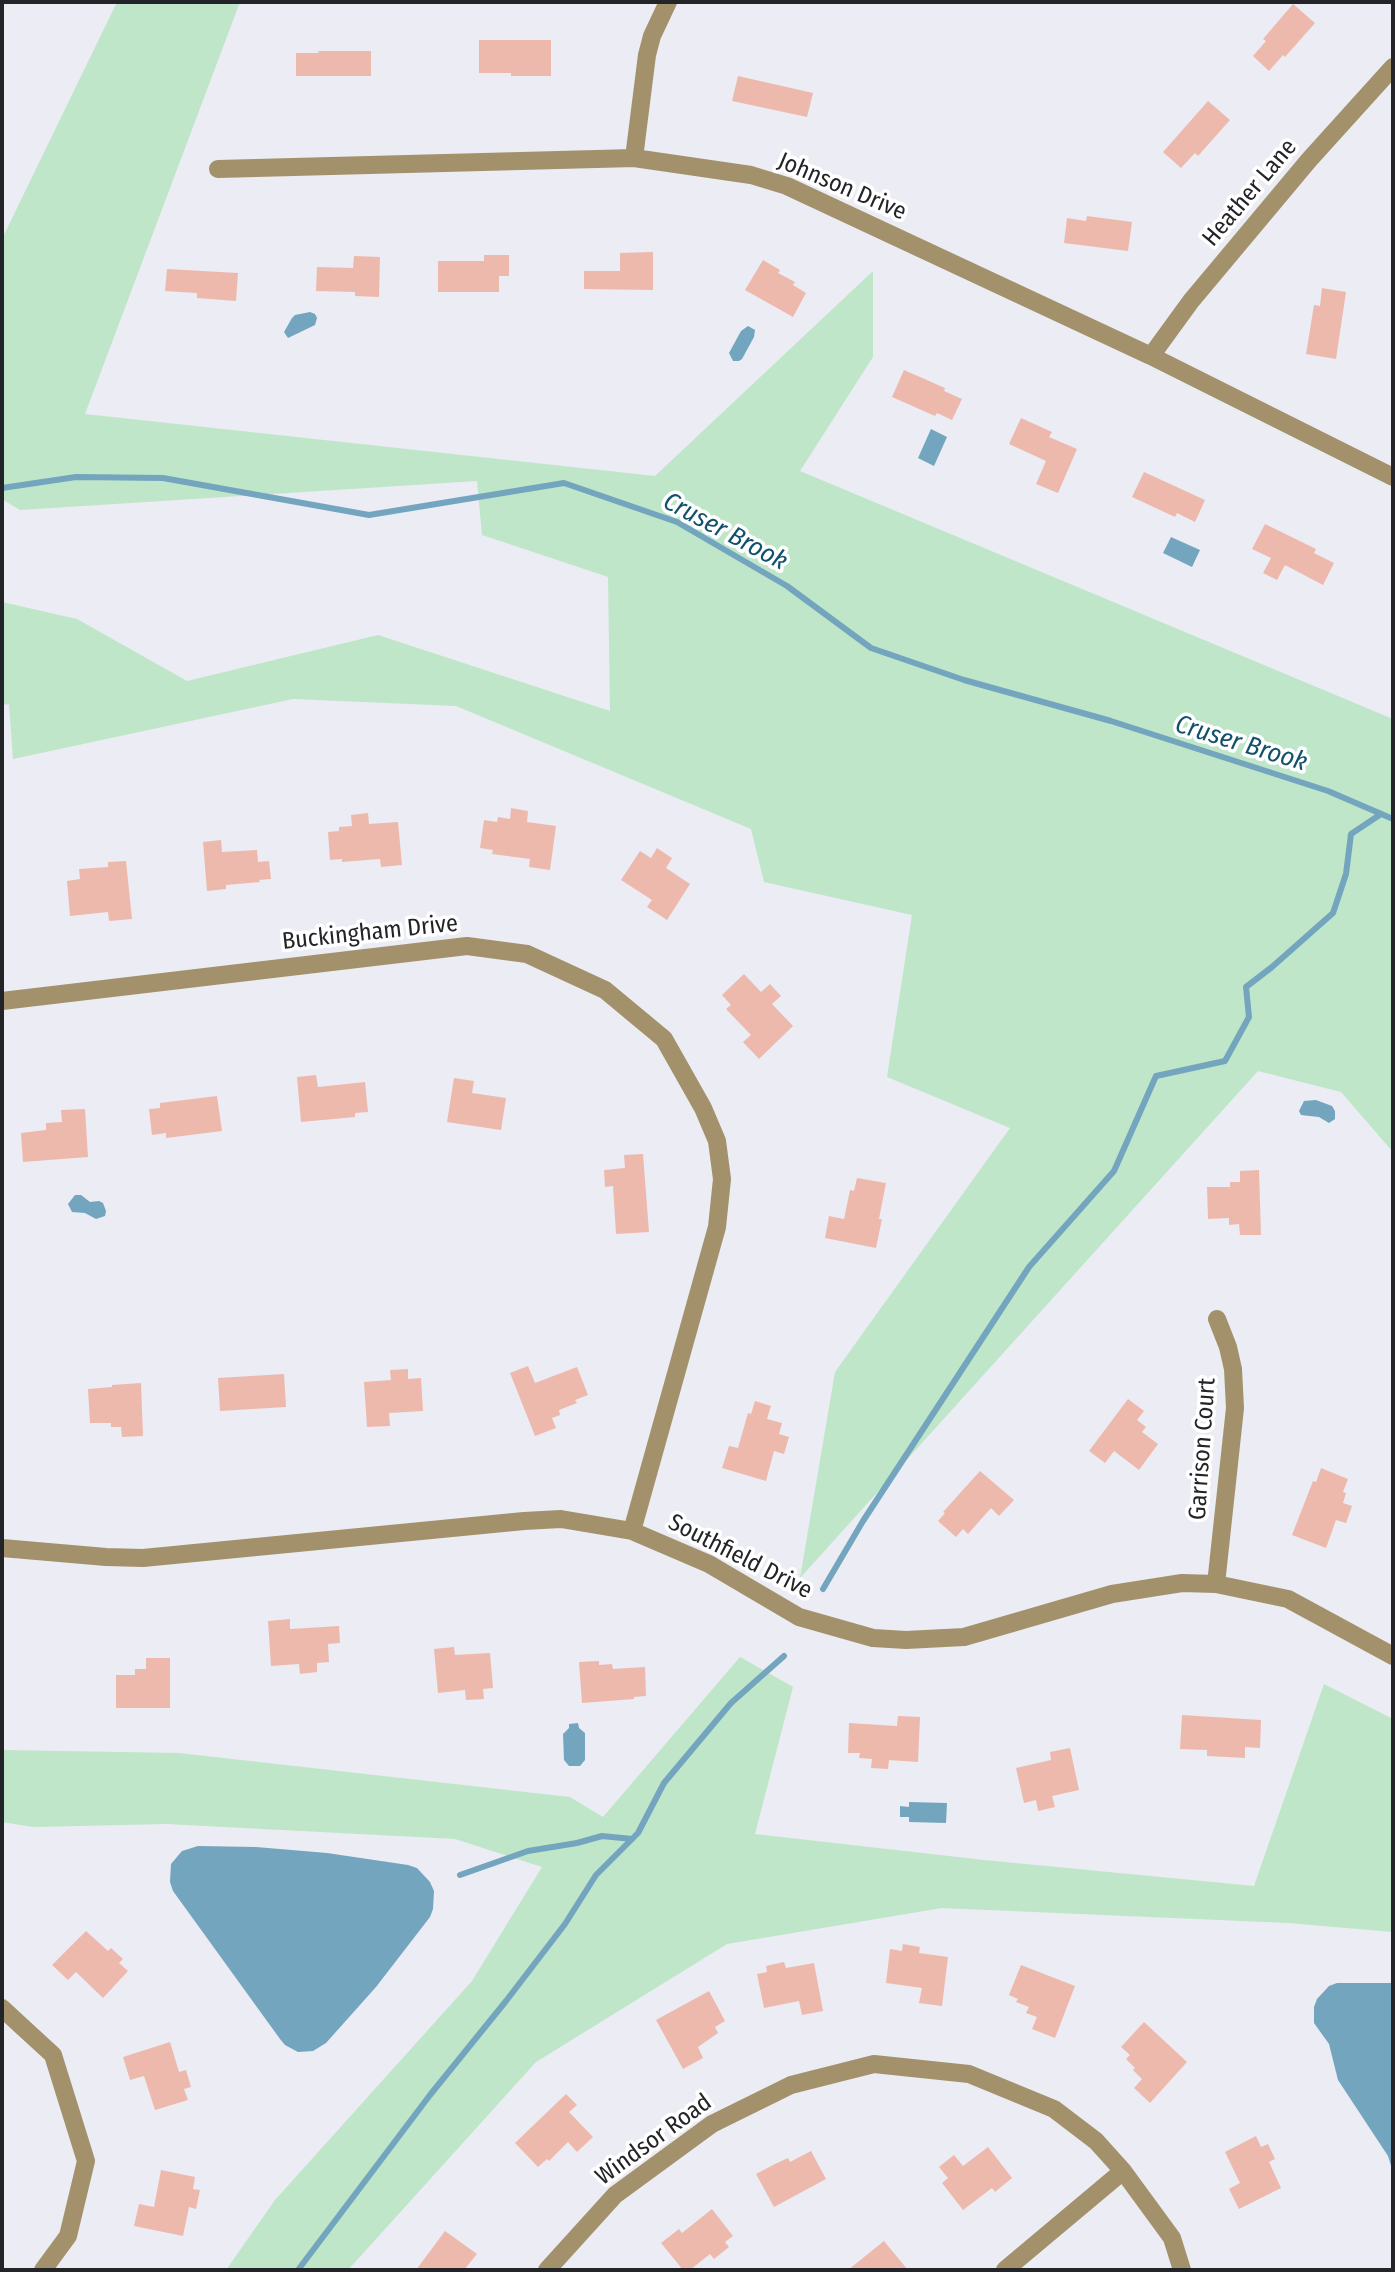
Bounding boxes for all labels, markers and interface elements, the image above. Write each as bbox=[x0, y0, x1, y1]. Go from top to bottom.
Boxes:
street label: Heather Lane bbox=[1197, 134, 1303, 252]
street label: Johnson Drive bbox=[774, 147, 910, 227]
water label: Cruser Brook bbox=[658, 486, 792, 578]
water label: Cruser Brook bbox=[1171, 709, 1311, 779]
street label: Buckingham Drive bbox=[281, 909, 459, 957]
street label: Garrison Court bbox=[1184, 1377, 1222, 1521]
street label: Southfield Drive bbox=[663, 1508, 817, 1606]
street label: Windsor Road bbox=[590, 2088, 718, 2192]

